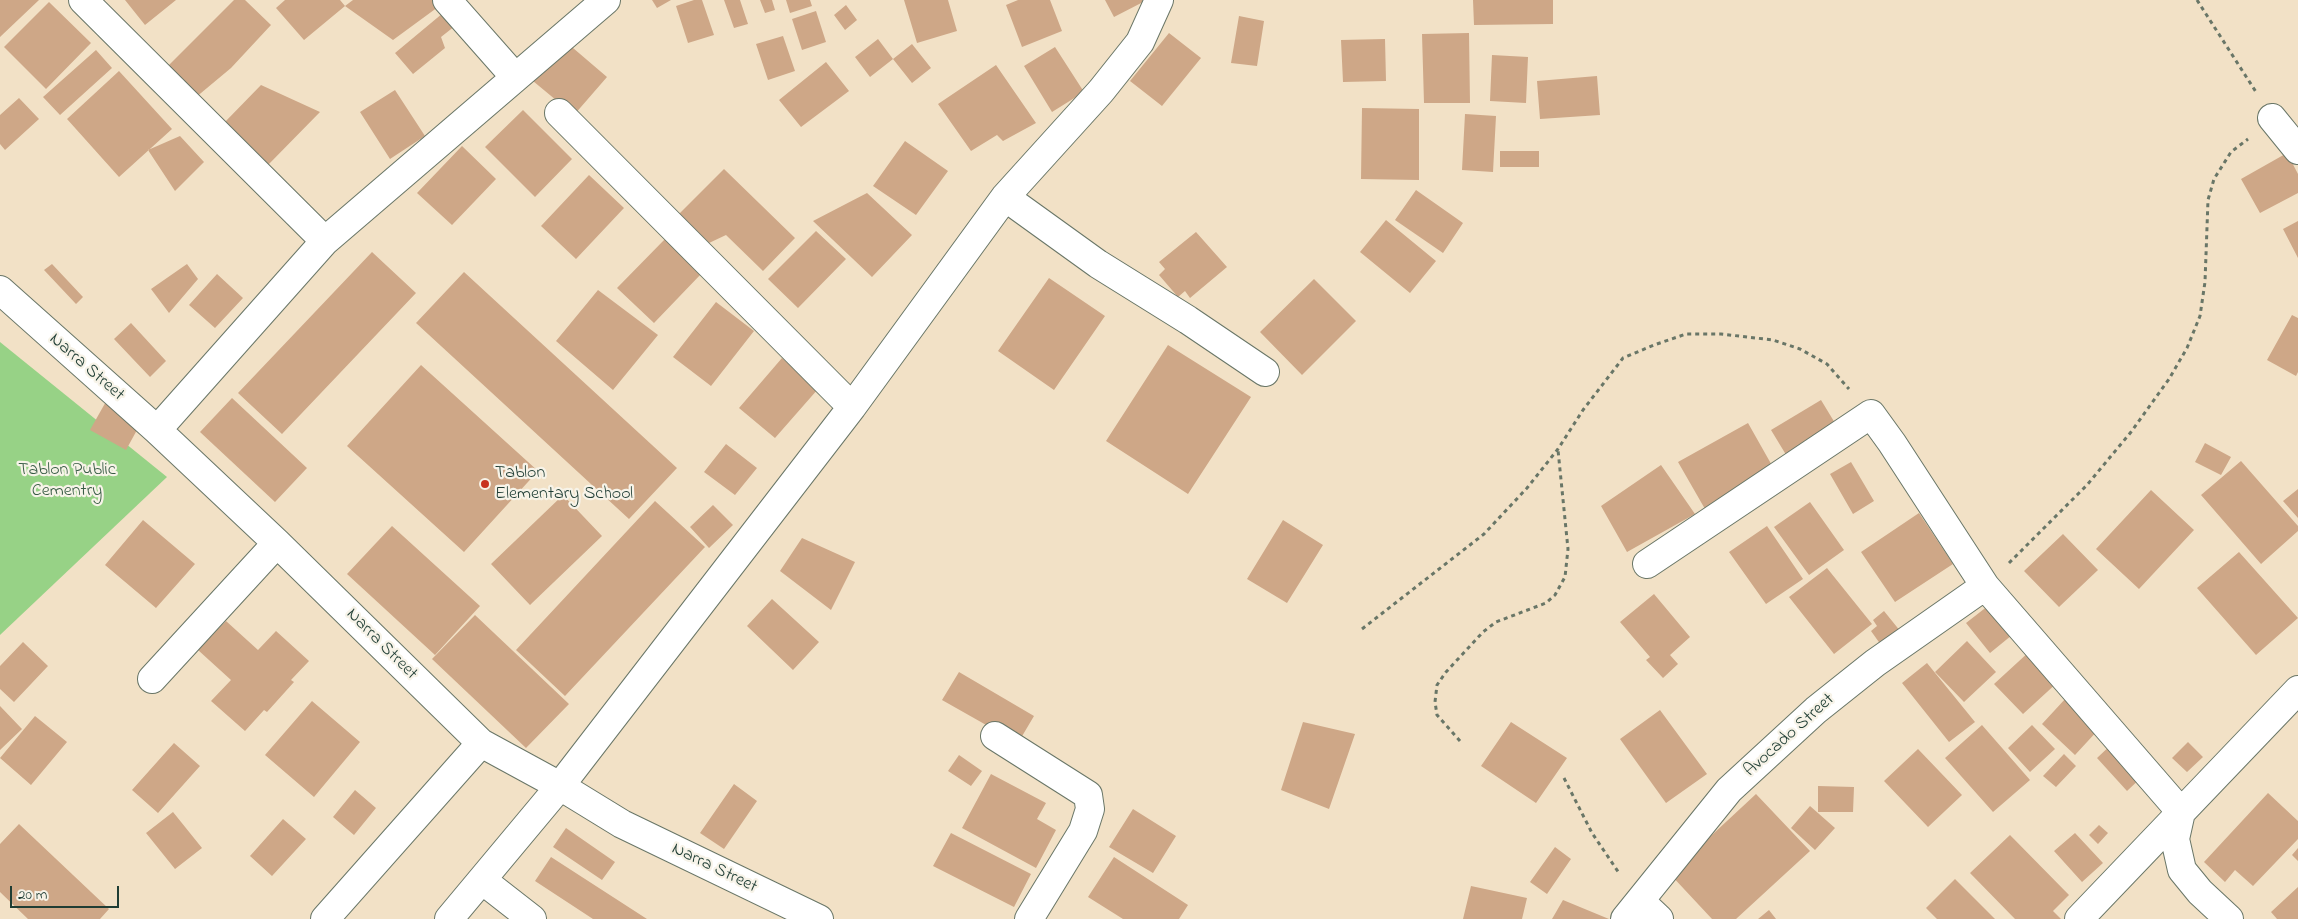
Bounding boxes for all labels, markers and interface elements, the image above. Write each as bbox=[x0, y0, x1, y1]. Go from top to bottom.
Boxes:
street label: Narra Street bbox=[44, 329, 128, 407]
park label: Tablon Public Cementry bbox=[18, 460, 116, 502]
place label: Tablon Elementary School bbox=[495, 463, 633, 506]
marker: Tablon Elementary School bbox=[479, 478, 491, 490]
street label: Narra Street bbox=[341, 605, 421, 685]
street label: Avocado Street bbox=[1740, 690, 1840, 782]
street label: Narra Street bbox=[668, 839, 760, 899]
scale bar bbox=[12, 876, 121, 908]
text: 20 m bbox=[18, 884, 47, 906]

